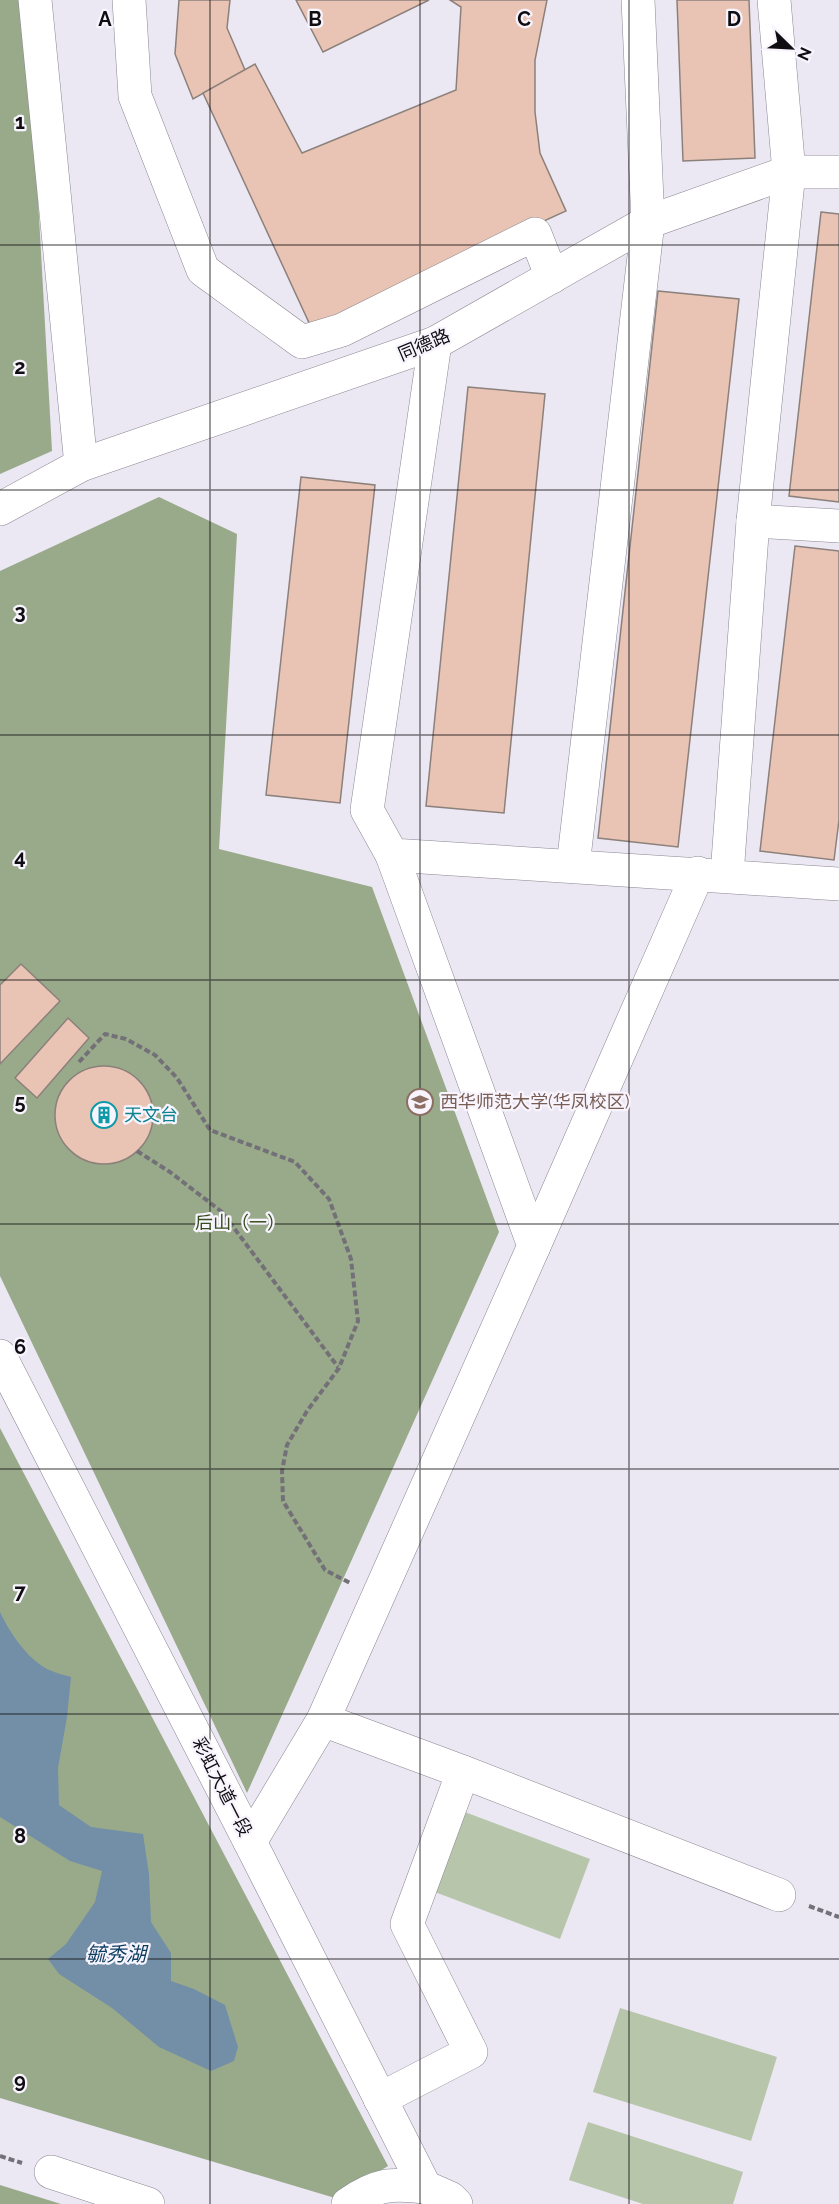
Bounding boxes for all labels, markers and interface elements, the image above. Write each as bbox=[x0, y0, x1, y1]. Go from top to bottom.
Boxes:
text: A bbox=[98, 7, 112, 31]
text: B bbox=[308, 7, 322, 31]
text: C bbox=[517, 7, 531, 31]
text: D bbox=[727, 7, 741, 31]
north arrow bbox=[761, 18, 821, 78]
text: N bbox=[793, 44, 815, 63]
text: 1 bbox=[15, 110, 25, 134]
street label: 同德路 bbox=[395, 324, 453, 365]
text: 2 bbox=[14, 355, 26, 379]
text: 3 bbox=[14, 600, 26, 624]
text: 4 bbox=[14, 845, 26, 869]
school or university icon: 西华师范大学(华凤校区) bbox=[405, 1087, 435, 1117]
text: 5 bbox=[14, 1090, 26, 1114]
place label: 西华师范大学(华凤校区) bbox=[440, 1091, 630, 1112]
building icon: 天文台 bbox=[89, 1100, 119, 1130]
place label: 天文台 bbox=[124, 1104, 178, 1125]
park label: 后山（一） bbox=[195, 1212, 285, 1233]
text: 6 bbox=[14, 1335, 26, 1359]
text: 7 bbox=[14, 1580, 26, 1604]
street label: 彩虹大道一段 bbox=[189, 1734, 256, 1840]
text: 8 bbox=[14, 1824, 26, 1848]
water label: 毓秀湖 bbox=[86, 1942, 149, 1966]
text: 9 bbox=[14, 2069, 26, 2093]

